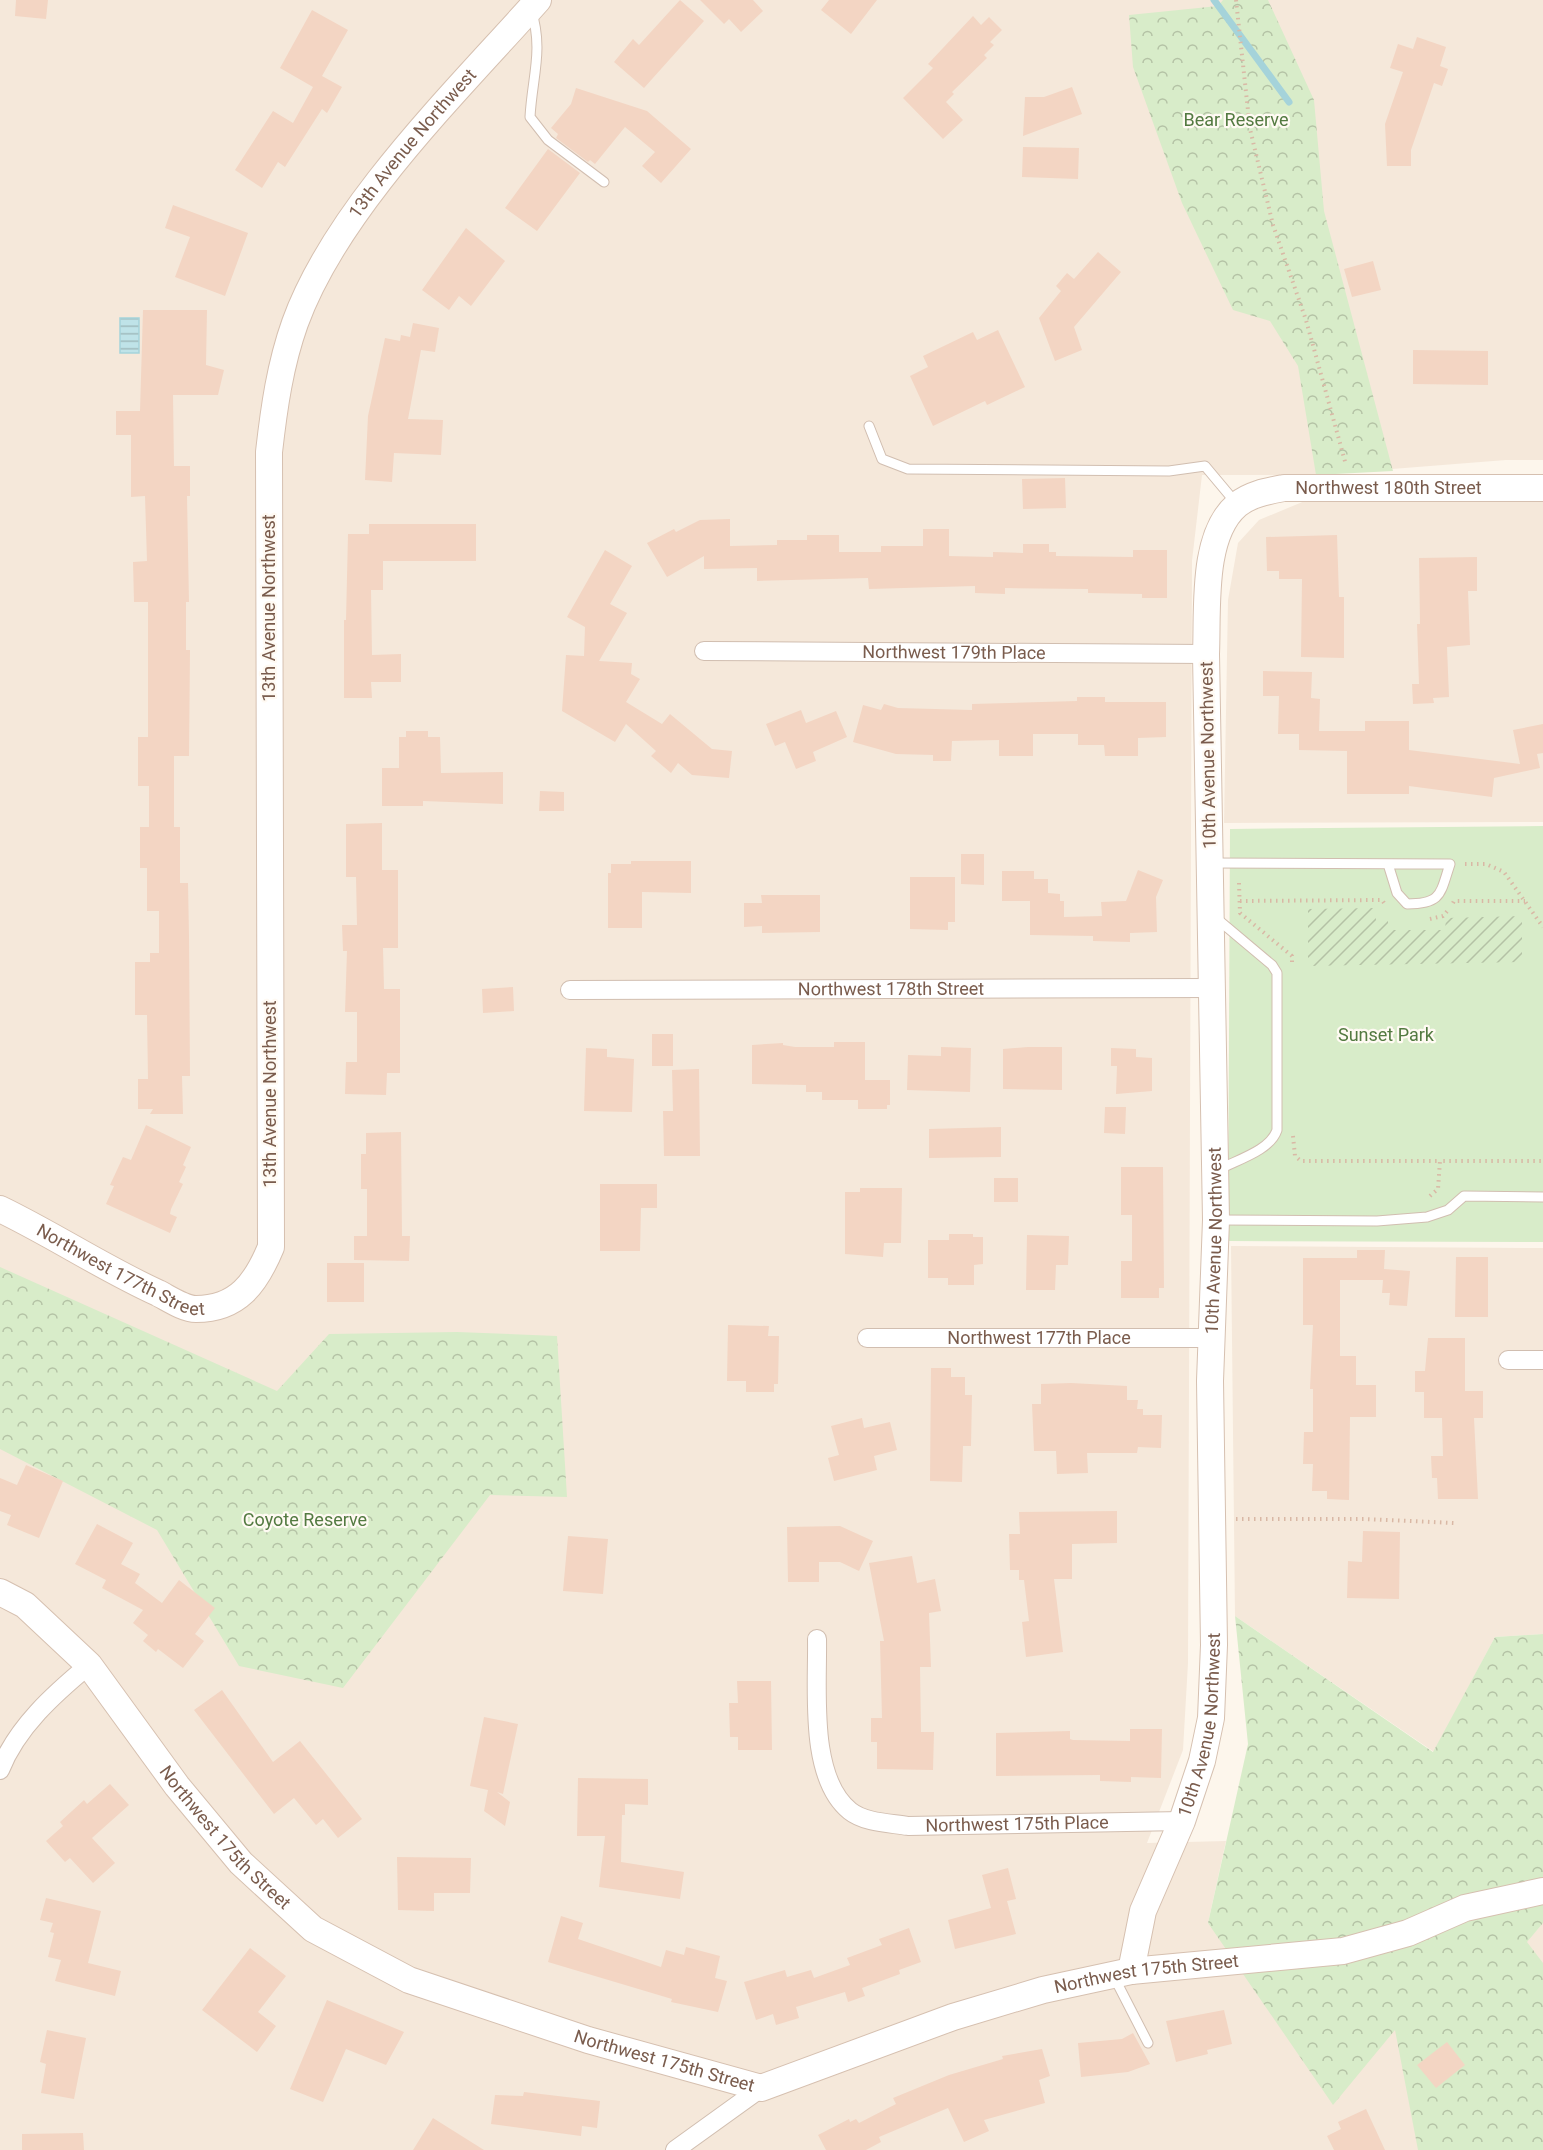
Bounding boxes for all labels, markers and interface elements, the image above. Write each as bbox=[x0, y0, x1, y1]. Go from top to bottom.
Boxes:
street label: 13th Avenue Northwest bbox=[344, 64, 480, 222]
park label: Bear Reserve bbox=[1184, 109, 1289, 130]
street label: Northwest 180th Street bbox=[1295, 477, 1482, 498]
street label: 13th Avenue Northwest bbox=[258, 514, 279, 702]
street label: Northwest 179th Place bbox=[862, 641, 1046, 663]
street label: 10th Avenue Northwest bbox=[1195, 661, 1220, 849]
street label: Northwest 178th Street bbox=[798, 978, 984, 999]
street label: 13th Avenue Northwest bbox=[259, 1000, 280, 1188]
park label: Sunset Park bbox=[1338, 1024, 1435, 1045]
street label: 10th Avenue Northwest bbox=[1201, 1147, 1226, 1335]
street label: Northwest 177th Street bbox=[33, 1219, 206, 1319]
street label: Northwest 177th Place bbox=[947, 1327, 1131, 1348]
park label: Coyote Reserve bbox=[243, 1509, 367, 1530]
street label: 10th Avenue Northwest bbox=[1173, 1632, 1224, 1820]
street label: Northwest 175th Street bbox=[156, 1761, 295, 1913]
street label: Northwest 175th Place bbox=[925, 1811, 1109, 1836]
street label: Northwest 175th Street bbox=[1052, 1950, 1240, 1997]
street label: Northwest 175th Street bbox=[572, 2025, 757, 2096]

